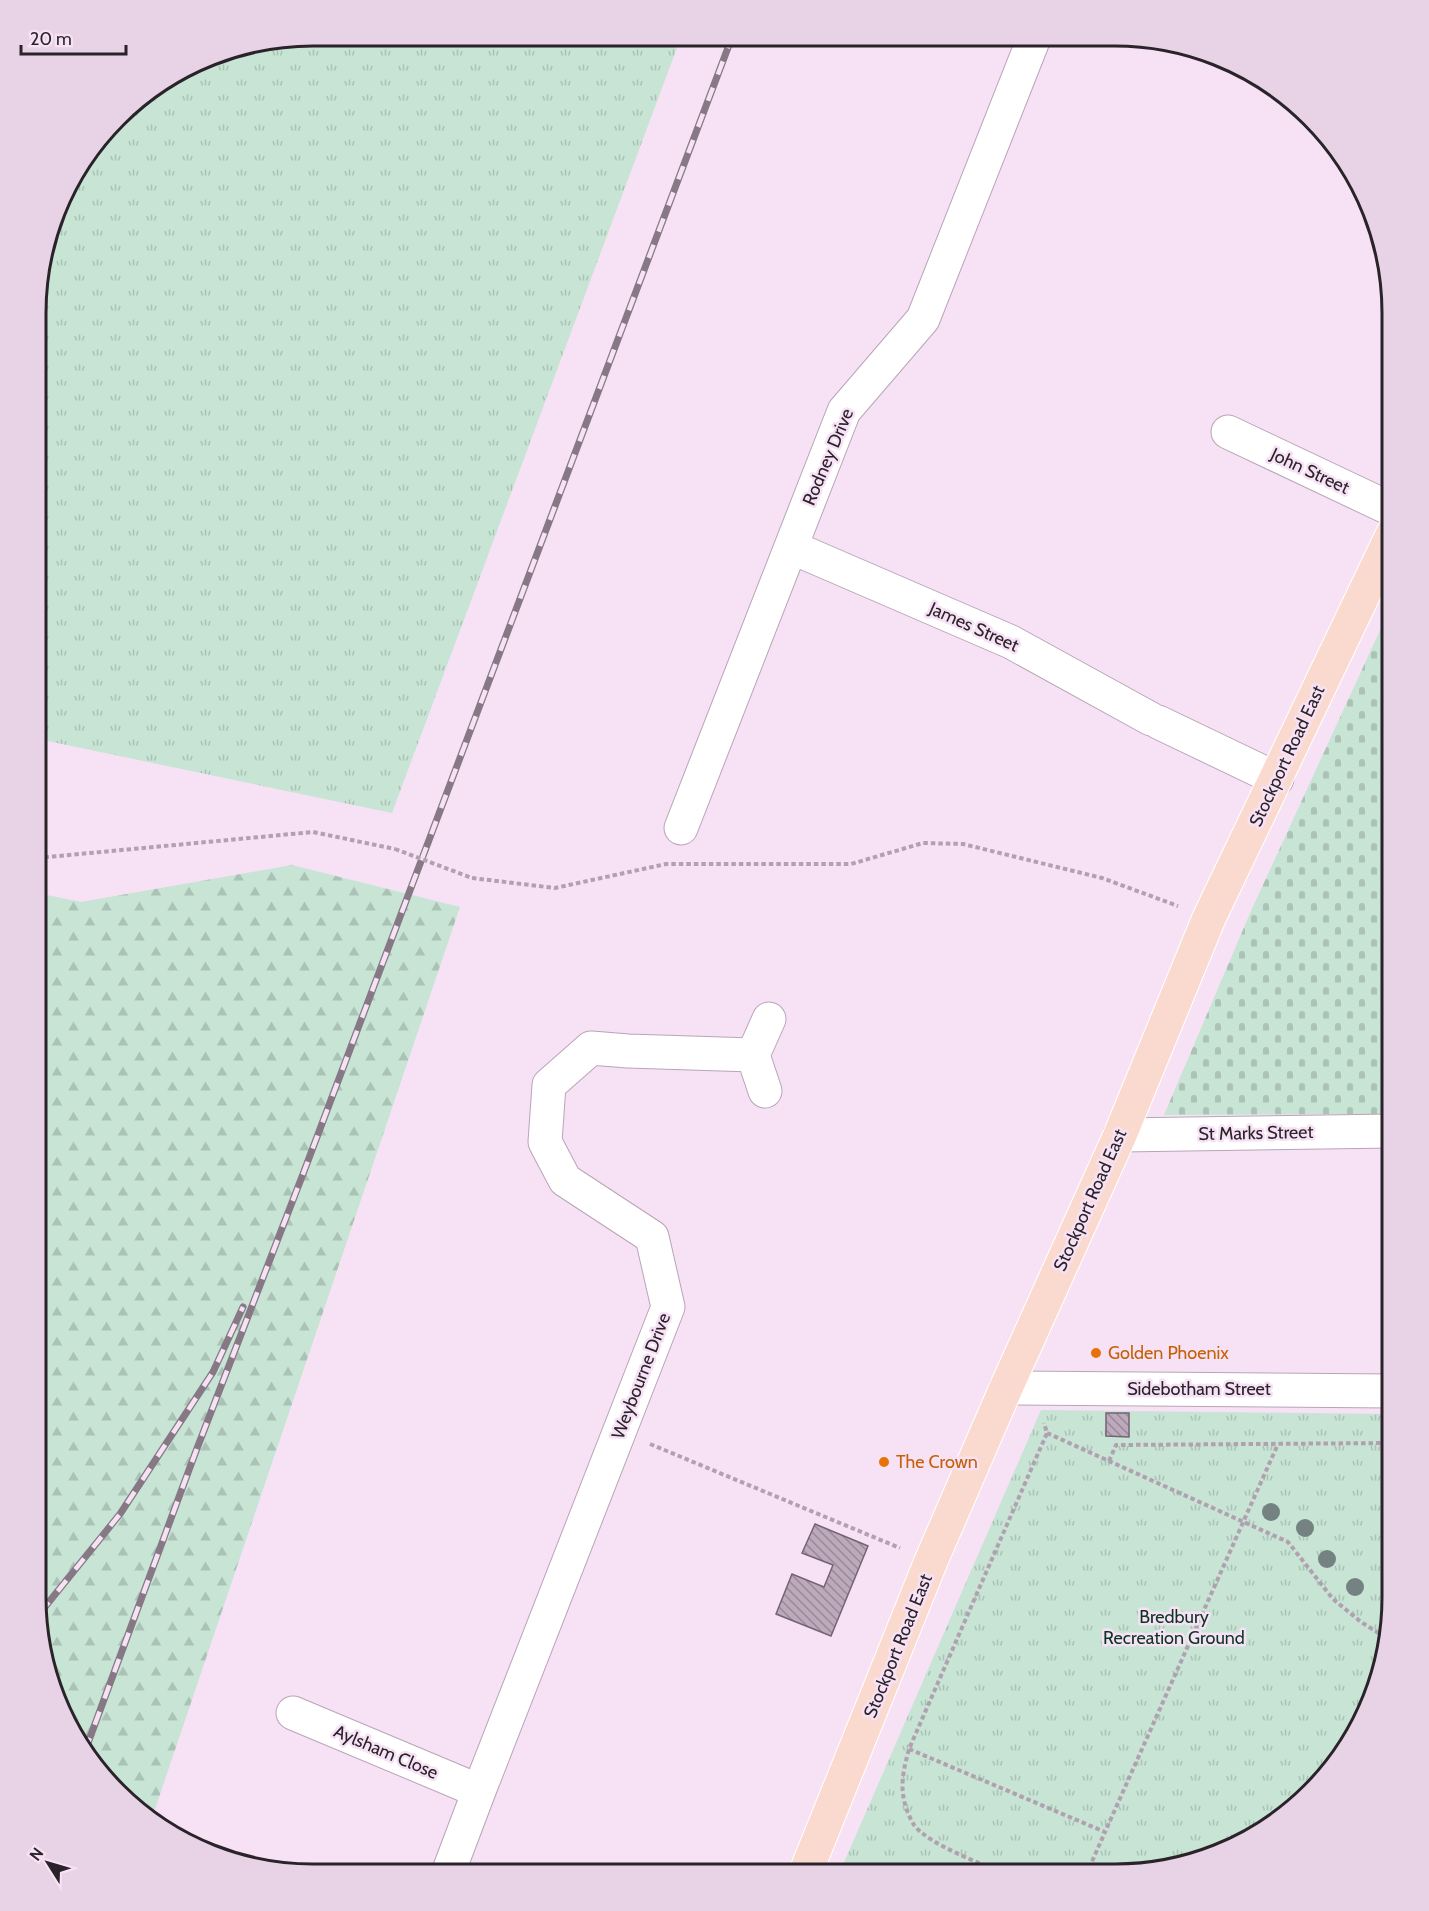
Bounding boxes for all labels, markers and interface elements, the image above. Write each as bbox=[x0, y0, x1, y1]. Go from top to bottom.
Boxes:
scale bar bbox=[21, 18, 126, 56]
text: 20 m bbox=[30, 28, 72, 50]
street label: Rodney Drive bbox=[798, 405, 858, 509]
street label: John Street bbox=[1266, 443, 1353, 499]
street label: James Street bbox=[925, 597, 1022, 657]
street label: Stockport Road East bbox=[1245, 682, 1329, 830]
street label: St Marks Street bbox=[1198, 1121, 1314, 1145]
street label: Stockport Road East bbox=[1049, 1125, 1131, 1275]
street label: Weybourne Drive bbox=[607, 1310, 675, 1442]
place label: Golden Phoenix bbox=[1108, 1342, 1229, 1364]
marker: Golden Phoenix bbox=[1089, 1346, 1103, 1360]
street label: Sidebotham Street bbox=[1127, 1378, 1271, 1400]
place label: The Crown bbox=[896, 1451, 978, 1473]
marker: The Crown bbox=[877, 1455, 891, 1469]
street label: Stockport Road East bbox=[859, 1571, 937, 1721]
park label: Bredbury Recreation Ground bbox=[1103, 1606, 1245, 1649]
street label: Aylsham Close bbox=[331, 1720, 441, 1784]
north arrow bbox=[18, 1833, 78, 1893]
text: N bbox=[25, 1844, 47, 1865]

